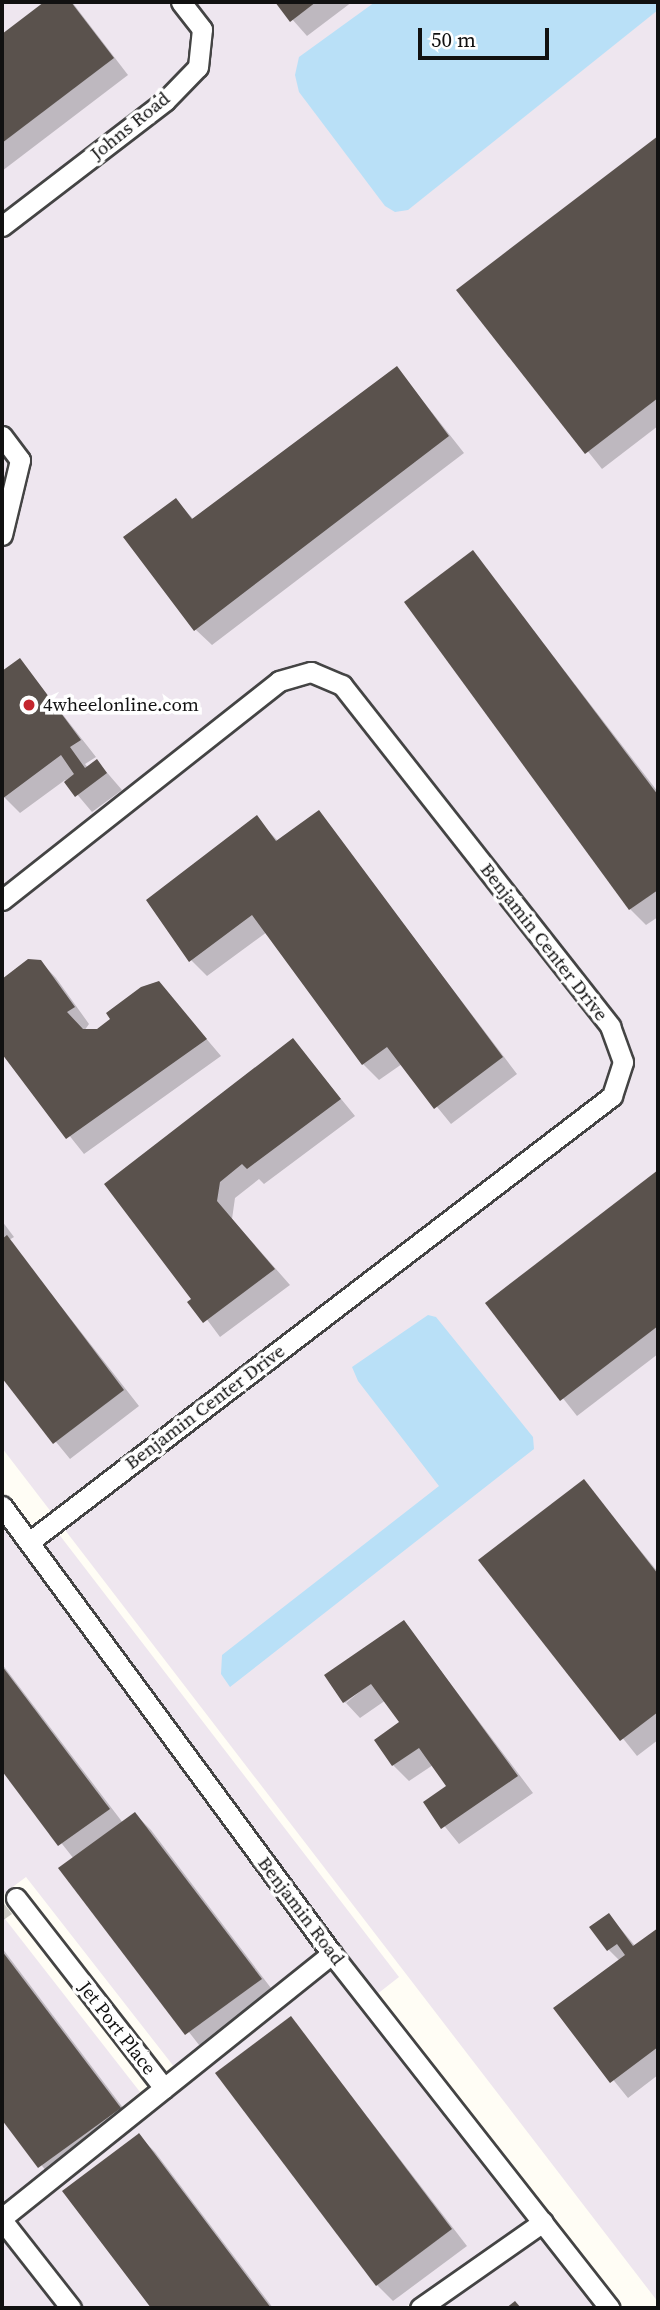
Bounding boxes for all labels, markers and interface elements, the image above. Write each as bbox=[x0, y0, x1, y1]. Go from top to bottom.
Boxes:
scale bar bbox=[422, 14, 553, 58]
text: 50 m bbox=[431, 25, 476, 54]
street label: Johns Road bbox=[86, 87, 174, 165]
place label: 4wheelonline.com bbox=[43, 694, 199, 716]
marker: 4wheelonline.com bbox=[21, 697, 37, 713]
street label: Benjamin Center Drive bbox=[475, 859, 613, 1025]
street label: Benjamin Center Drive bbox=[121, 1340, 289, 1474]
street label: Benjamin Road bbox=[253, 1852, 349, 1970]
street label: Jet Port Place bbox=[73, 1977, 161, 2079]

